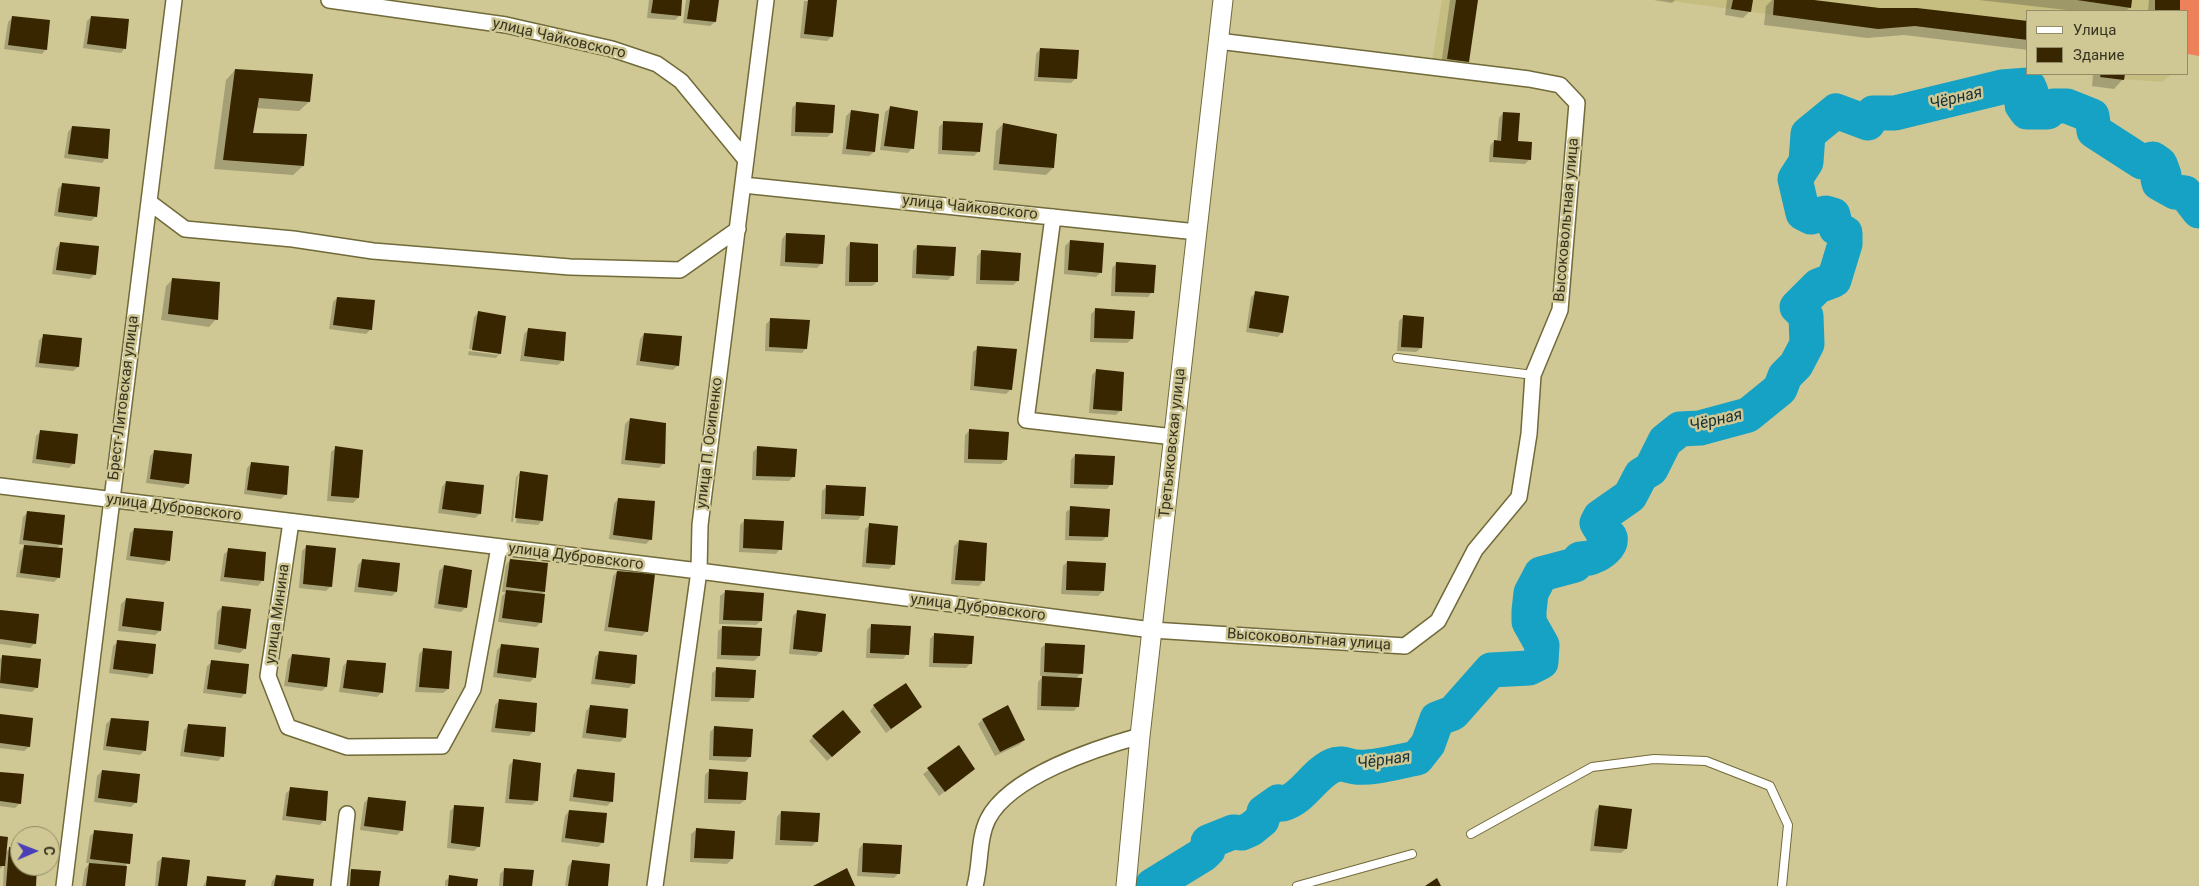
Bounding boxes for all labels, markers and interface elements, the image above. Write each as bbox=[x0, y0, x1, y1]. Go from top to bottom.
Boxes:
legend bbox=[2026, 10, 2189, 75]
street label: улица Чайковского bbox=[491, 15, 627, 63]
text: Улица bbox=[2073, 21, 2116, 39]
text: Здание bbox=[2073, 46, 2124, 64]
water label: Чёрная bbox=[1928, 83, 1984, 115]
street label: Высоковольтная улица bbox=[1551, 137, 1583, 303]
street label: улица Чайковского bbox=[901, 192, 1039, 224]
street label: Брест-Литовская улица bbox=[105, 315, 143, 481]
street label: Третьяковская улица bbox=[1156, 367, 1190, 519]
street label: улица П. Осипенко bbox=[693, 376, 727, 510]
water label: Чёрная bbox=[1688, 406, 1744, 436]
street label: улица Дубровского bbox=[105, 491, 243, 525]
street label: улица Дубровского bbox=[507, 540, 645, 574]
street label: улица Минина bbox=[262, 563, 294, 665]
street label: улица Дубровского bbox=[909, 591, 1047, 625]
street label: Высоковольтная улица bbox=[1226, 625, 1392, 655]
water label: Чёрная bbox=[1356, 748, 1412, 774]
north arrow bbox=[10, 826, 60, 876]
text: С bbox=[41, 846, 57, 855]

